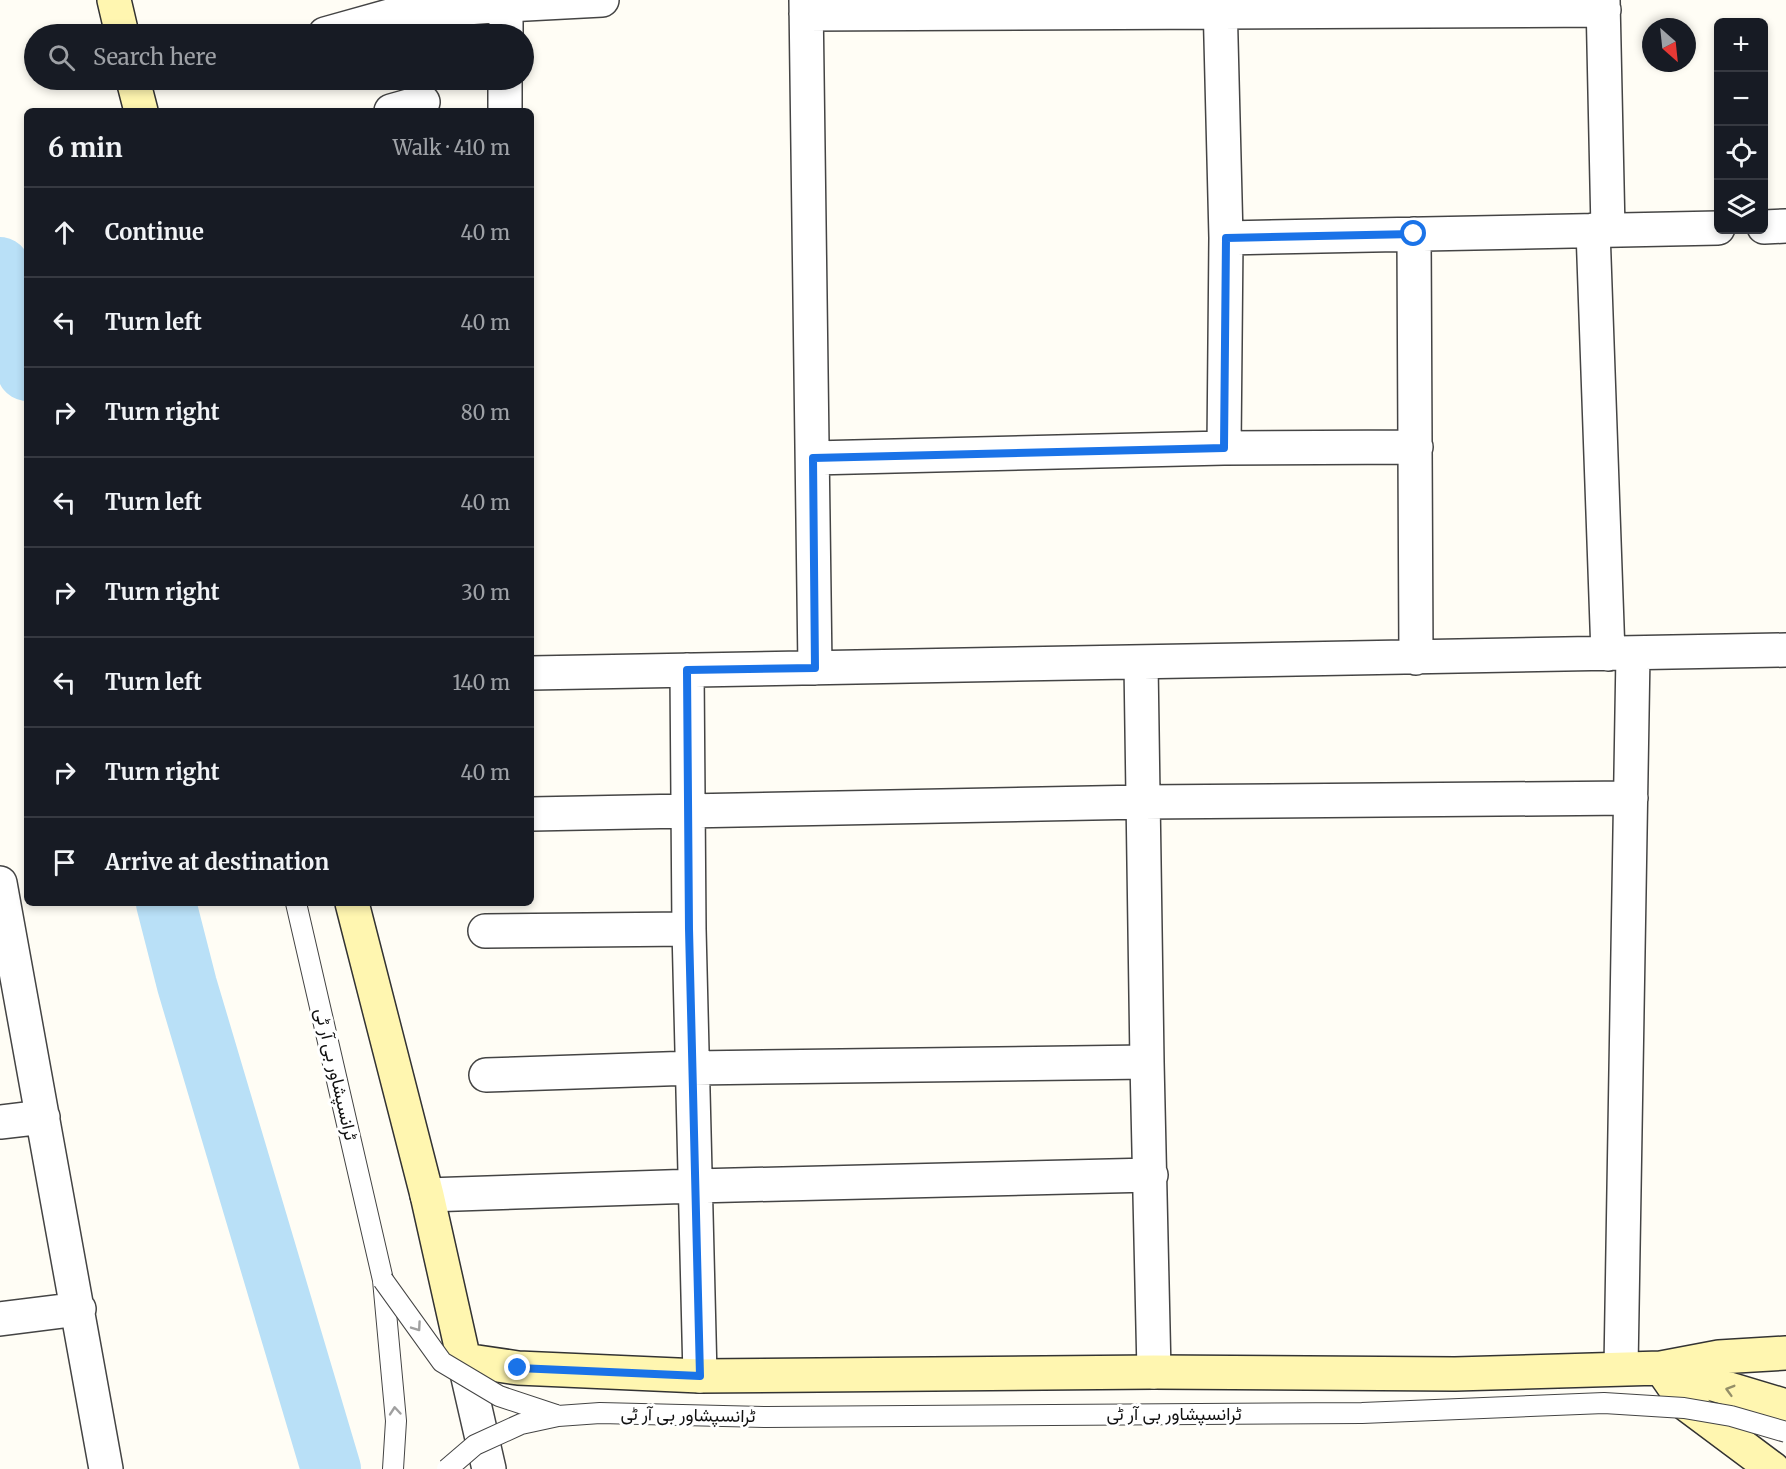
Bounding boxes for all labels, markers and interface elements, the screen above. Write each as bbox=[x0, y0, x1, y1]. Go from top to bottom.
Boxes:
north arrow bbox=[1642, 18, 1696, 72]
map controls bbox=[1714, 18, 1768, 234]
button: + bbox=[1714, 18, 1768, 72]
search box bbox=[24, 24, 534, 90]
icon: search bbox=[45, 41, 78, 74]
text: Search here bbox=[93, 43, 216, 71]
button: − bbox=[1714, 72, 1768, 126]
button: locate bbox=[1714, 126, 1768, 180]
text: 6 min bbox=[48, 131, 123, 164]
text: Walk · 410 m bbox=[393, 135, 510, 160]
button: layers bbox=[1714, 180, 1768, 234]
icon: ahead bbox=[48, 216, 81, 249]
text: Continue bbox=[105, 218, 204, 246]
text: 40 m bbox=[460, 220, 510, 245]
route start bbox=[1400, 220, 1426, 246]
icon: left bbox=[48, 306, 81, 339]
text: Turn left bbox=[105, 308, 202, 336]
text: 40 m bbox=[460, 310, 510, 335]
icon: right bbox=[48, 396, 81, 429]
text: Turn right bbox=[105, 398, 219, 426]
text: 80 m bbox=[461, 400, 510, 425]
icon: left bbox=[48, 486, 81, 519]
text: Turn left bbox=[105, 488, 202, 516]
text: 40 m bbox=[460, 490, 510, 515]
icon: right bbox=[48, 576, 81, 609]
text: Turn right bbox=[105, 578, 219, 606]
text: 30 m bbox=[461, 580, 510, 605]
icon: left bbox=[48, 666, 81, 699]
text: Turn left bbox=[105, 668, 202, 696]
text: 140 m bbox=[453, 670, 510, 695]
icon: right bbox=[48, 756, 81, 789]
text: Turn right bbox=[105, 758, 219, 786]
text: 40 m bbox=[460, 760, 510, 785]
icon: arrive bbox=[48, 846, 81, 879]
text: Arrive at destination bbox=[105, 848, 329, 876]
street label: ٹرانسپشاور بی آر ٹی bbox=[309, 1006, 363, 1143]
one-way arrow bbox=[410, 1321, 421, 1332]
route end bbox=[504, 1354, 530, 1380]
one-way arrow bbox=[1725, 1385, 1736, 1397]
street label: ٹرانسپشاور بی آر ٹی bbox=[620, 1402, 756, 1428]
street label: ٹرانسپشاور بی آر ٹی bbox=[1107, 1402, 1242, 1426]
one-way arrow bbox=[389, 1406, 402, 1415]

